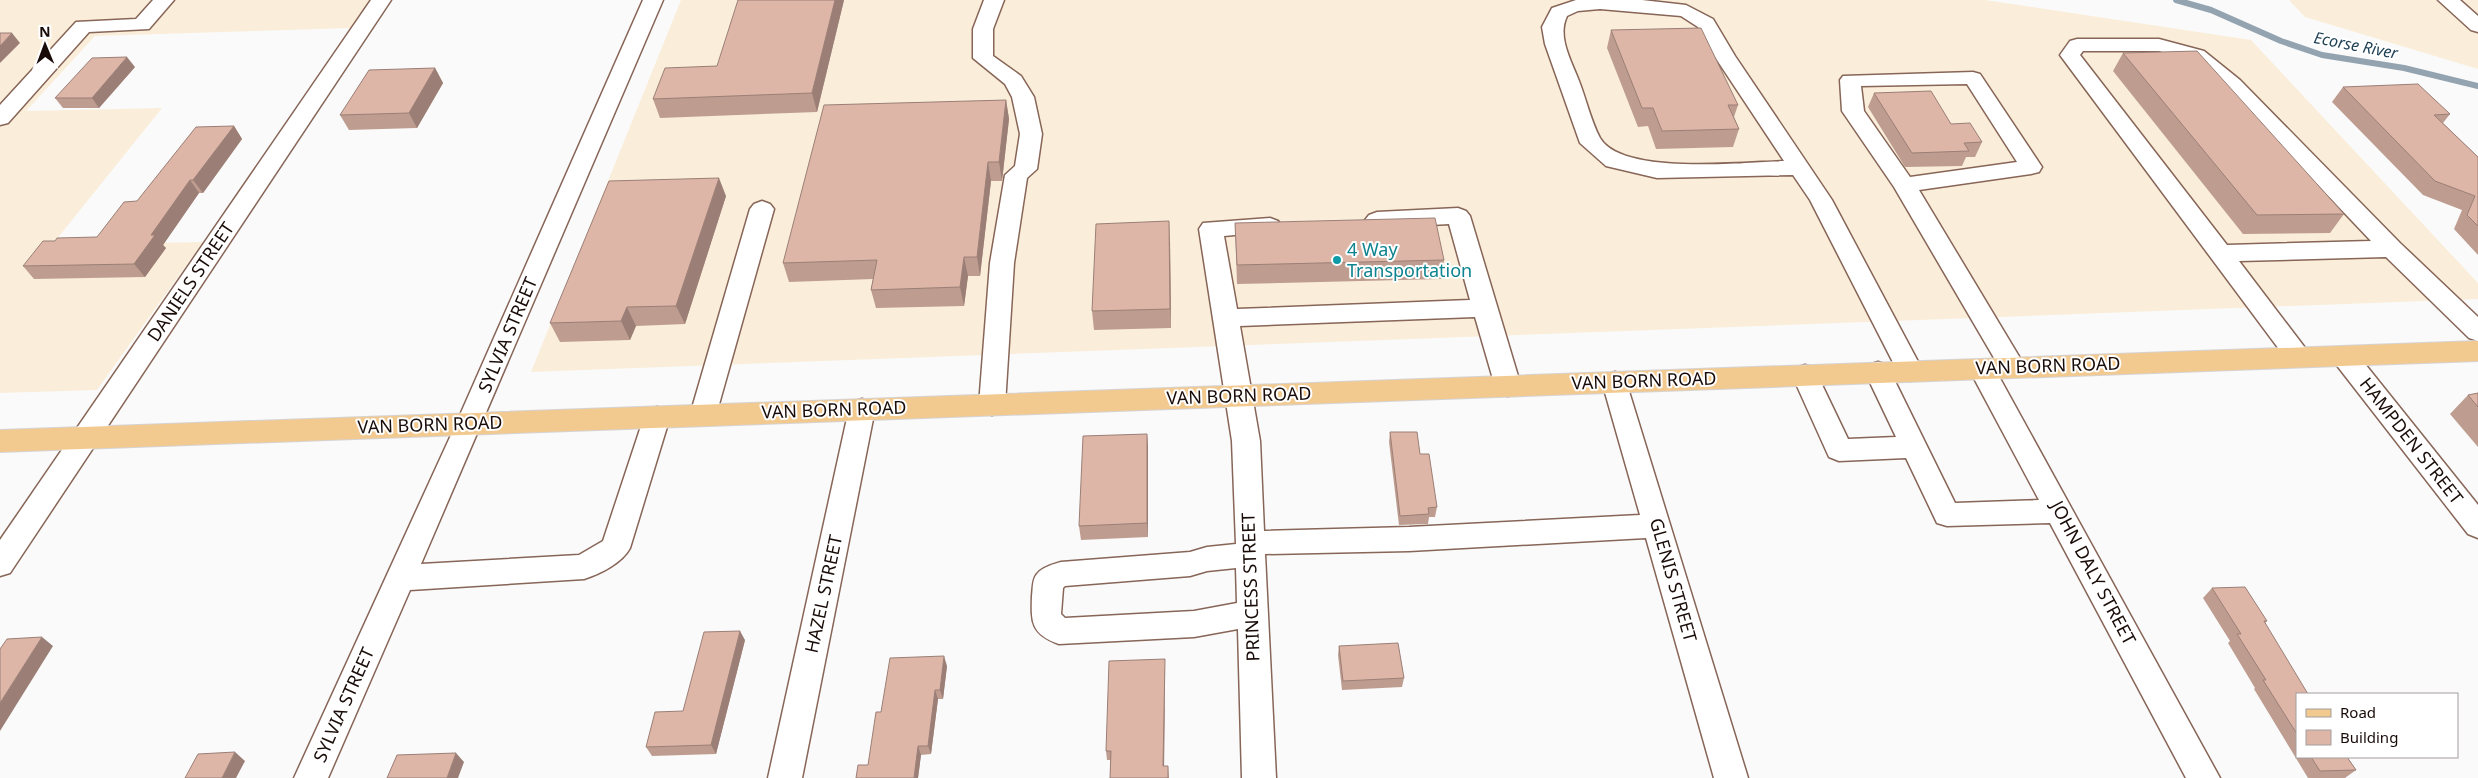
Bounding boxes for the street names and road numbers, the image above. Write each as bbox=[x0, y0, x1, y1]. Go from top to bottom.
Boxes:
street label: DANIELS STREET bbox=[141, 217, 239, 346]
street label: SYLVIA STREET bbox=[472, 273, 542, 396]
street label: VAN BORN ROAD bbox=[1975, 350, 2121, 380]
street label: VAN BORN ROAD bbox=[1571, 365, 1717, 395]
street label: HAMPDEN STREET bbox=[2355, 372, 2469, 509]
street label: VAN BORN ROAD bbox=[1166, 380, 1312, 410]
street label: VAN BORN ROAD bbox=[761, 394, 907, 424]
street label: VAN BORN ROAD bbox=[357, 409, 503, 439]
street label: JOHN DALY STREET bbox=[2045, 495, 2142, 649]
street label: PRINCESS STREET bbox=[1235, 512, 1265, 662]
street label: GLENIS STREET bbox=[1645, 515, 1703, 645]
street label: HAZEL STREET bbox=[799, 532, 847, 655]
street label: SYLVIA STREET bbox=[307, 643, 379, 766]

